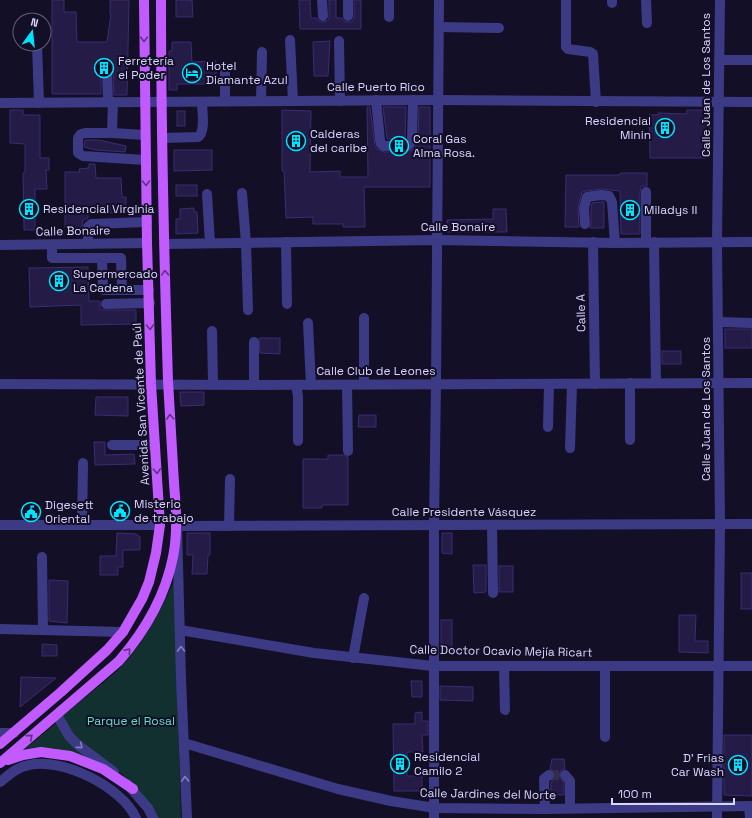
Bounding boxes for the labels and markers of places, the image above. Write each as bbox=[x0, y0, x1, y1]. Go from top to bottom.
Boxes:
place label: Ferretería el Poder bbox=[118, 53, 174, 83]
building icon: Ferretería el Poder bbox=[93, 57, 115, 79]
place label: Hotel Diamante Azul bbox=[206, 58, 288, 88]
hotel icon: Hotel Diamante Azul bbox=[181, 62, 203, 84]
place label: Residencial Minin bbox=[585, 113, 651, 143]
building icon: Residencial Minin bbox=[654, 117, 676, 139]
place label: Calderas del caribe bbox=[310, 126, 367, 156]
building icon: Calderas del caribe bbox=[285, 130, 307, 152]
place label: Coral Gas Alma Rosa. bbox=[413, 131, 475, 161]
building icon: Coral Gas Alma Rosa. bbox=[388, 135, 410, 157]
building icon: Residencial Virginia bbox=[18, 198, 40, 220]
building icon: Miladys II bbox=[619, 199, 641, 221]
place label: Residencial Virginia bbox=[43, 201, 155, 217]
place label: Miladys II bbox=[644, 202, 697, 218]
place label: Supermercado La Cadena bbox=[73, 266, 158, 296]
building icon: Supermercado La Cadena bbox=[48, 270, 70, 292]
place label: Misterio de trabajo bbox=[134, 496, 194, 526]
place label: Digesett Oriental bbox=[45, 497, 94, 527]
public building icon: Misterio de trabajo bbox=[109, 500, 131, 522]
public building icon: Digesett Oriental bbox=[20, 501, 42, 523]
place label: Residencial Camilo 2 bbox=[414, 749, 480, 779]
place label: D' Frias Car Wash bbox=[671, 750, 724, 780]
building icon: Residencial Camilo 2 bbox=[389, 753, 411, 775]
building icon: D' Frias Car Wash bbox=[727, 754, 749, 776]

